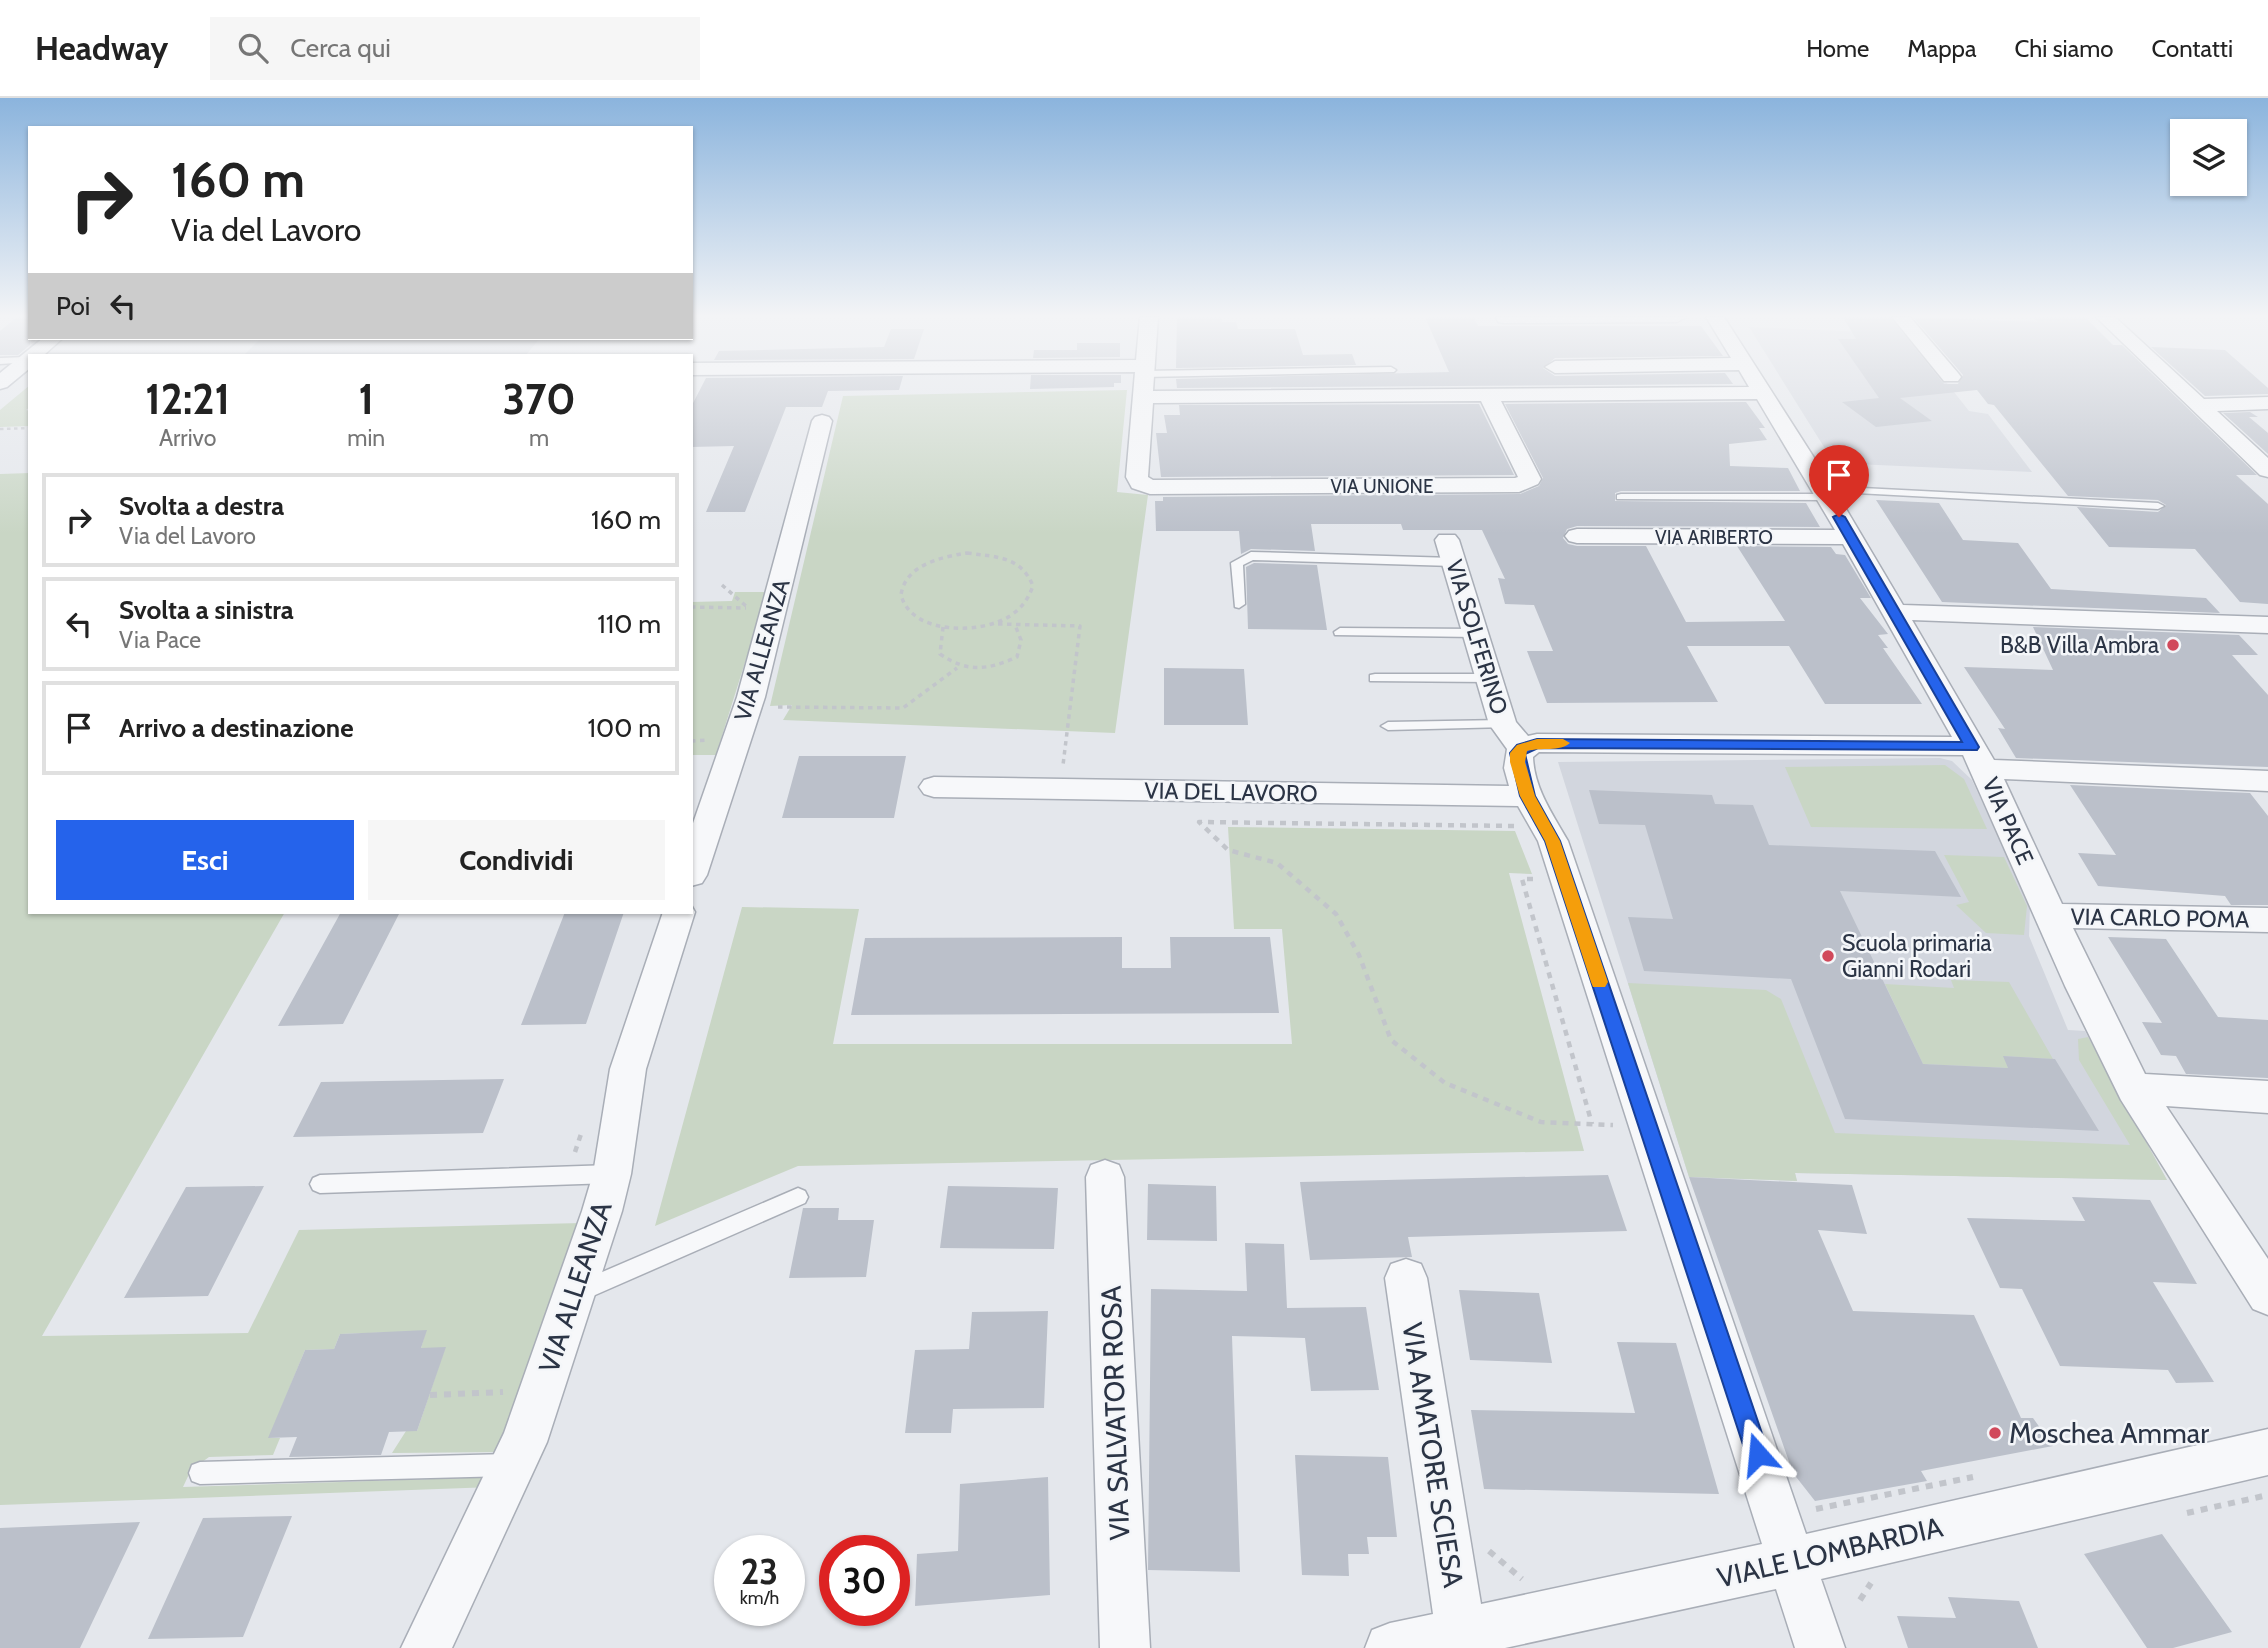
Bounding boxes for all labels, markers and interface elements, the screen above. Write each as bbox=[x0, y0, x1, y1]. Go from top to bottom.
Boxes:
search box bbox=[210, 17, 700, 80]
text: Headway bbox=[35, 28, 168, 68]
icon: search bbox=[234, 29, 272, 67]
text: Cerca qui bbox=[290, 32, 391, 64]
text: Home bbox=[1806, 34, 1869, 63]
text: Mappa bbox=[1907, 34, 1976, 63]
text: Chi siamo bbox=[2014, 34, 2113, 63]
text: Contatti bbox=[2151, 34, 2233, 63]
map controls bbox=[2170, 119, 2247, 196]
button: layers bbox=[2170, 119, 2247, 196]
text: 160 m bbox=[171, 150, 305, 209]
icon: right bbox=[56, 154, 147, 245]
text: Via del Lavoro bbox=[171, 210, 361, 249]
icon: left bbox=[104, 287, 142, 325]
text: Poi bbox=[56, 290, 90, 322]
text: 12:21 bbox=[145, 373, 230, 425]
text: 1 bbox=[358, 373, 374, 425]
text: 370 bbox=[502, 373, 576, 425]
text: Arrivo bbox=[159, 424, 216, 452]
text: min bbox=[347, 424, 385, 452]
text: m bbox=[529, 424, 549, 452]
pin bbox=[1809, 445, 1869, 517]
icon: arrive bbox=[1820, 456, 1858, 494]
street label: VIA UNIONE bbox=[1331, 475, 1433, 498]
text: Svolta a destra bbox=[119, 490, 284, 522]
icon: right bbox=[60, 501, 98, 539]
text: 160 m bbox=[591, 504, 661, 536]
text: Via del Lavoro bbox=[119, 522, 256, 550]
street label: VIA ARIBERTO bbox=[1655, 526, 1773, 549]
street label: VIA SOLFERINO bbox=[1440, 556, 1514, 718]
street label: VIA ALLEANZA bbox=[728, 576, 796, 724]
text: Svolta a sinistra bbox=[119, 594, 294, 626]
icon: left bbox=[60, 605, 98, 643]
text: 110 m bbox=[597, 608, 661, 640]
text: Via Pace bbox=[119, 626, 201, 654]
place label: B&B Villa Ambra bbox=[2000, 631, 2159, 659]
marker: B&B Villa Ambra bbox=[2165, 637, 2181, 653]
icon: arrive bbox=[60, 709, 98, 747]
text: Arrivo a destinazione bbox=[119, 712, 354, 744]
text: 100 m bbox=[588, 712, 661, 744]
street label: VIA PACE bbox=[1976, 773, 2040, 869]
street label: VIA DEL LAVORO bbox=[1144, 776, 1318, 808]
button: Esci bbox=[56, 820, 354, 900]
button: Condividi bbox=[368, 820, 665, 900]
street label: VIA CARLO POMA bbox=[2070, 902, 2250, 934]
place label: Scuola primaria Gianni Rodari bbox=[1842, 929, 1992, 983]
marker: Scuola primaria Gianni Rodari bbox=[1820, 948, 1836, 964]
street label: VIA ALLEANZA bbox=[531, 1196, 619, 1377]
street label: VIA SALVATOR ROSA bbox=[1094, 1284, 1136, 1541]
street label: VIA AMATORE SCIESA bbox=[1395, 1320, 1471, 1591]
place label: Moschea Ammar bbox=[2009, 1416, 2209, 1450]
position arrow bbox=[1721, 1417, 1795, 1491]
marker: Moschea Ammar bbox=[1987, 1425, 2003, 1441]
street label: VIALE LOMBARDIA bbox=[1714, 1509, 1947, 1594]
speed limit sign: 30 bbox=[819, 1535, 910, 1626]
text: 23 bbox=[741, 1550, 778, 1593]
text: km/h bbox=[740, 1587, 779, 1609]

